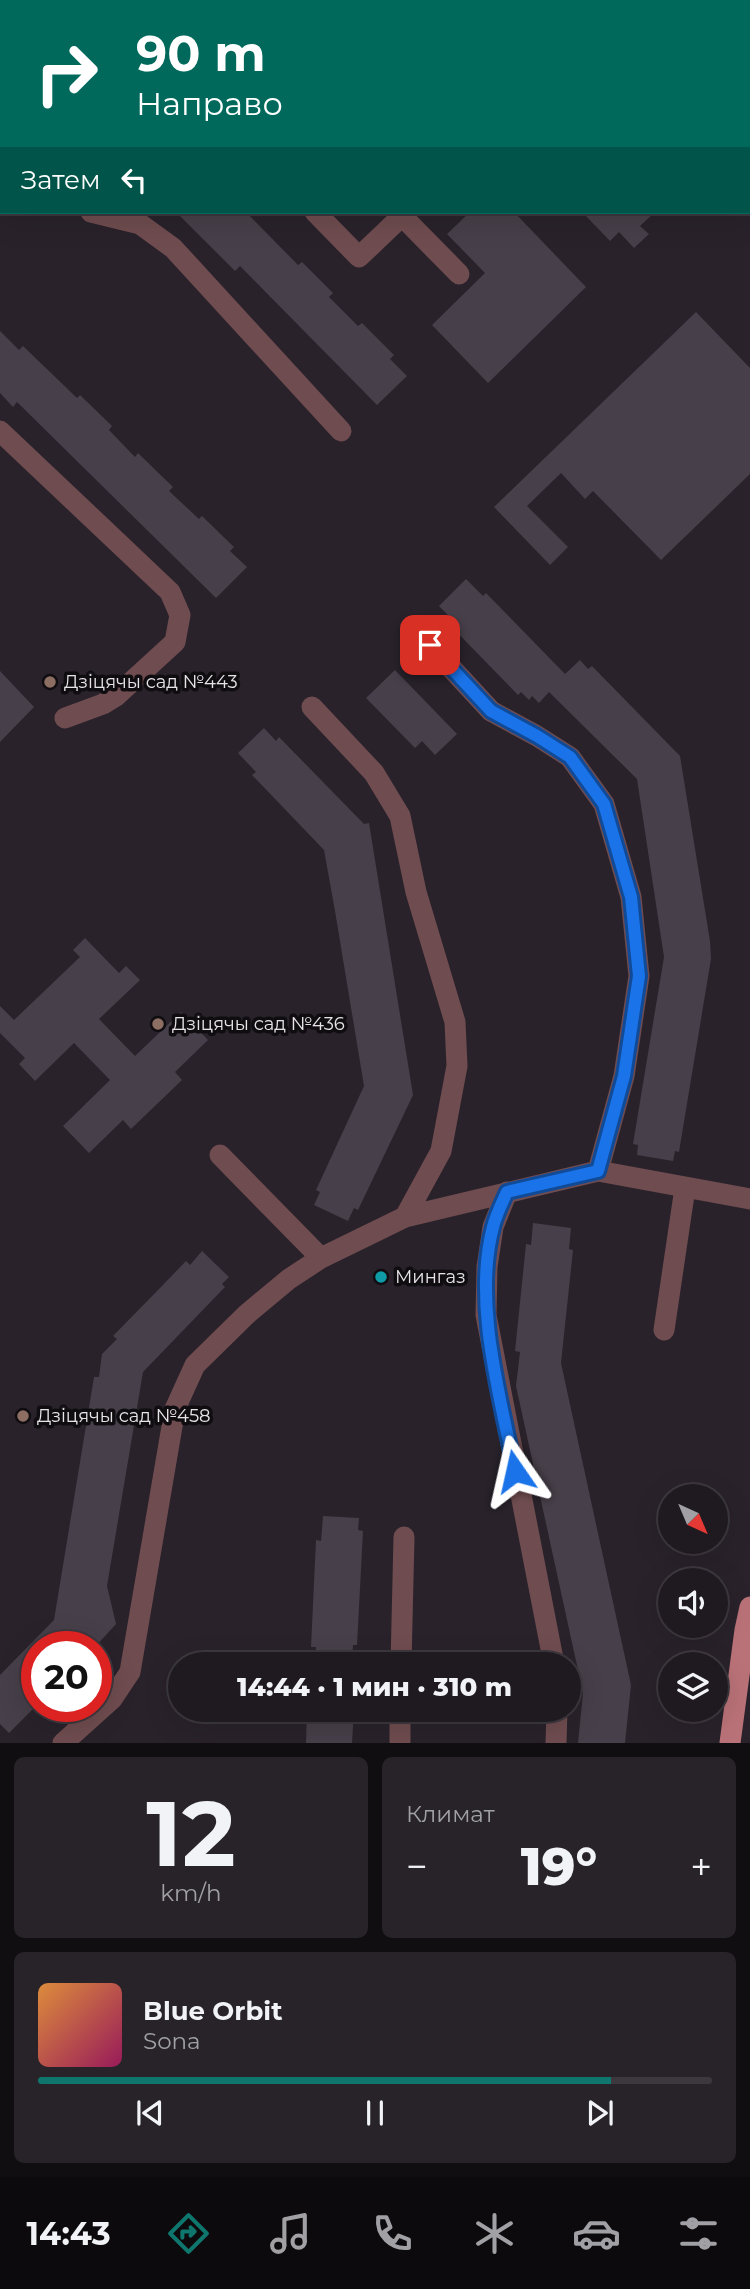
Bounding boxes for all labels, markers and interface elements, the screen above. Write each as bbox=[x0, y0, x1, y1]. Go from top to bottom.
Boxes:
text: 90 m bbox=[136, 24, 266, 83]
icon: right bbox=[21, 28, 112, 119]
text: Направо bbox=[136, 84, 283, 123]
icon: left bbox=[115, 161, 153, 199]
text: Затем bbox=[21, 164, 101, 196]
pin bbox=[400, 615, 460, 675]
icon: arrive bbox=[411, 626, 449, 664]
place label: Дзіцячы сад №443 bbox=[64, 671, 238, 693]
marker: Дзіцячы сад №443 bbox=[42, 674, 58, 690]
place label: Дзіцячы сад №436 bbox=[172, 1013, 345, 1035]
marker: Дзіцячы сад №436 bbox=[150, 1016, 166, 1032]
place label: Мингаз bbox=[395, 1266, 466, 1288]
marker: Мингаз bbox=[373, 1269, 389, 1285]
place label: Дзіцячы сад №458 bbox=[37, 1405, 211, 1427]
marker: Дзіцячы сад №458 bbox=[15, 1408, 31, 1424]
position arrow bbox=[478, 1434, 552, 1508]
north arrow bbox=[658, 1484, 728, 1554]
map controls bbox=[658, 1484, 728, 1722]
button: sound bbox=[658, 1568, 728, 1638]
speed limit sign: 20 bbox=[21, 1631, 112, 1722]
button: layers bbox=[658, 1652, 728, 1722]
text: 14:44 · 1 мин · 310 m bbox=[237, 1671, 512, 1703]
text: 12 bbox=[146, 1778, 236, 1889]
text: Климат bbox=[406, 1800, 495, 1828]
text: 19° bbox=[521, 1835, 597, 1898]
text: − bbox=[406, 1843, 428, 1890]
text: + bbox=[690, 1843, 712, 1890]
text: km/h bbox=[160, 1879, 222, 1907]
text: Blue Orbit bbox=[143, 1995, 282, 2027]
text: Sona bbox=[143, 2027, 201, 2055]
icon: previous bbox=[131, 2094, 169, 2132]
icon: pause bbox=[356, 2094, 394, 2132]
icon: next bbox=[581, 2094, 619, 2132]
icon: directions bbox=[164, 2209, 213, 2258]
icon: music bbox=[266, 2209, 315, 2258]
icon: phone bbox=[368, 2209, 417, 2258]
icon: climate bbox=[470, 2209, 519, 2258]
icon: car bbox=[572, 2209, 621, 2258]
icon: filters bbox=[674, 2209, 723, 2258]
text: 14:43 bbox=[27, 2214, 111, 2253]

